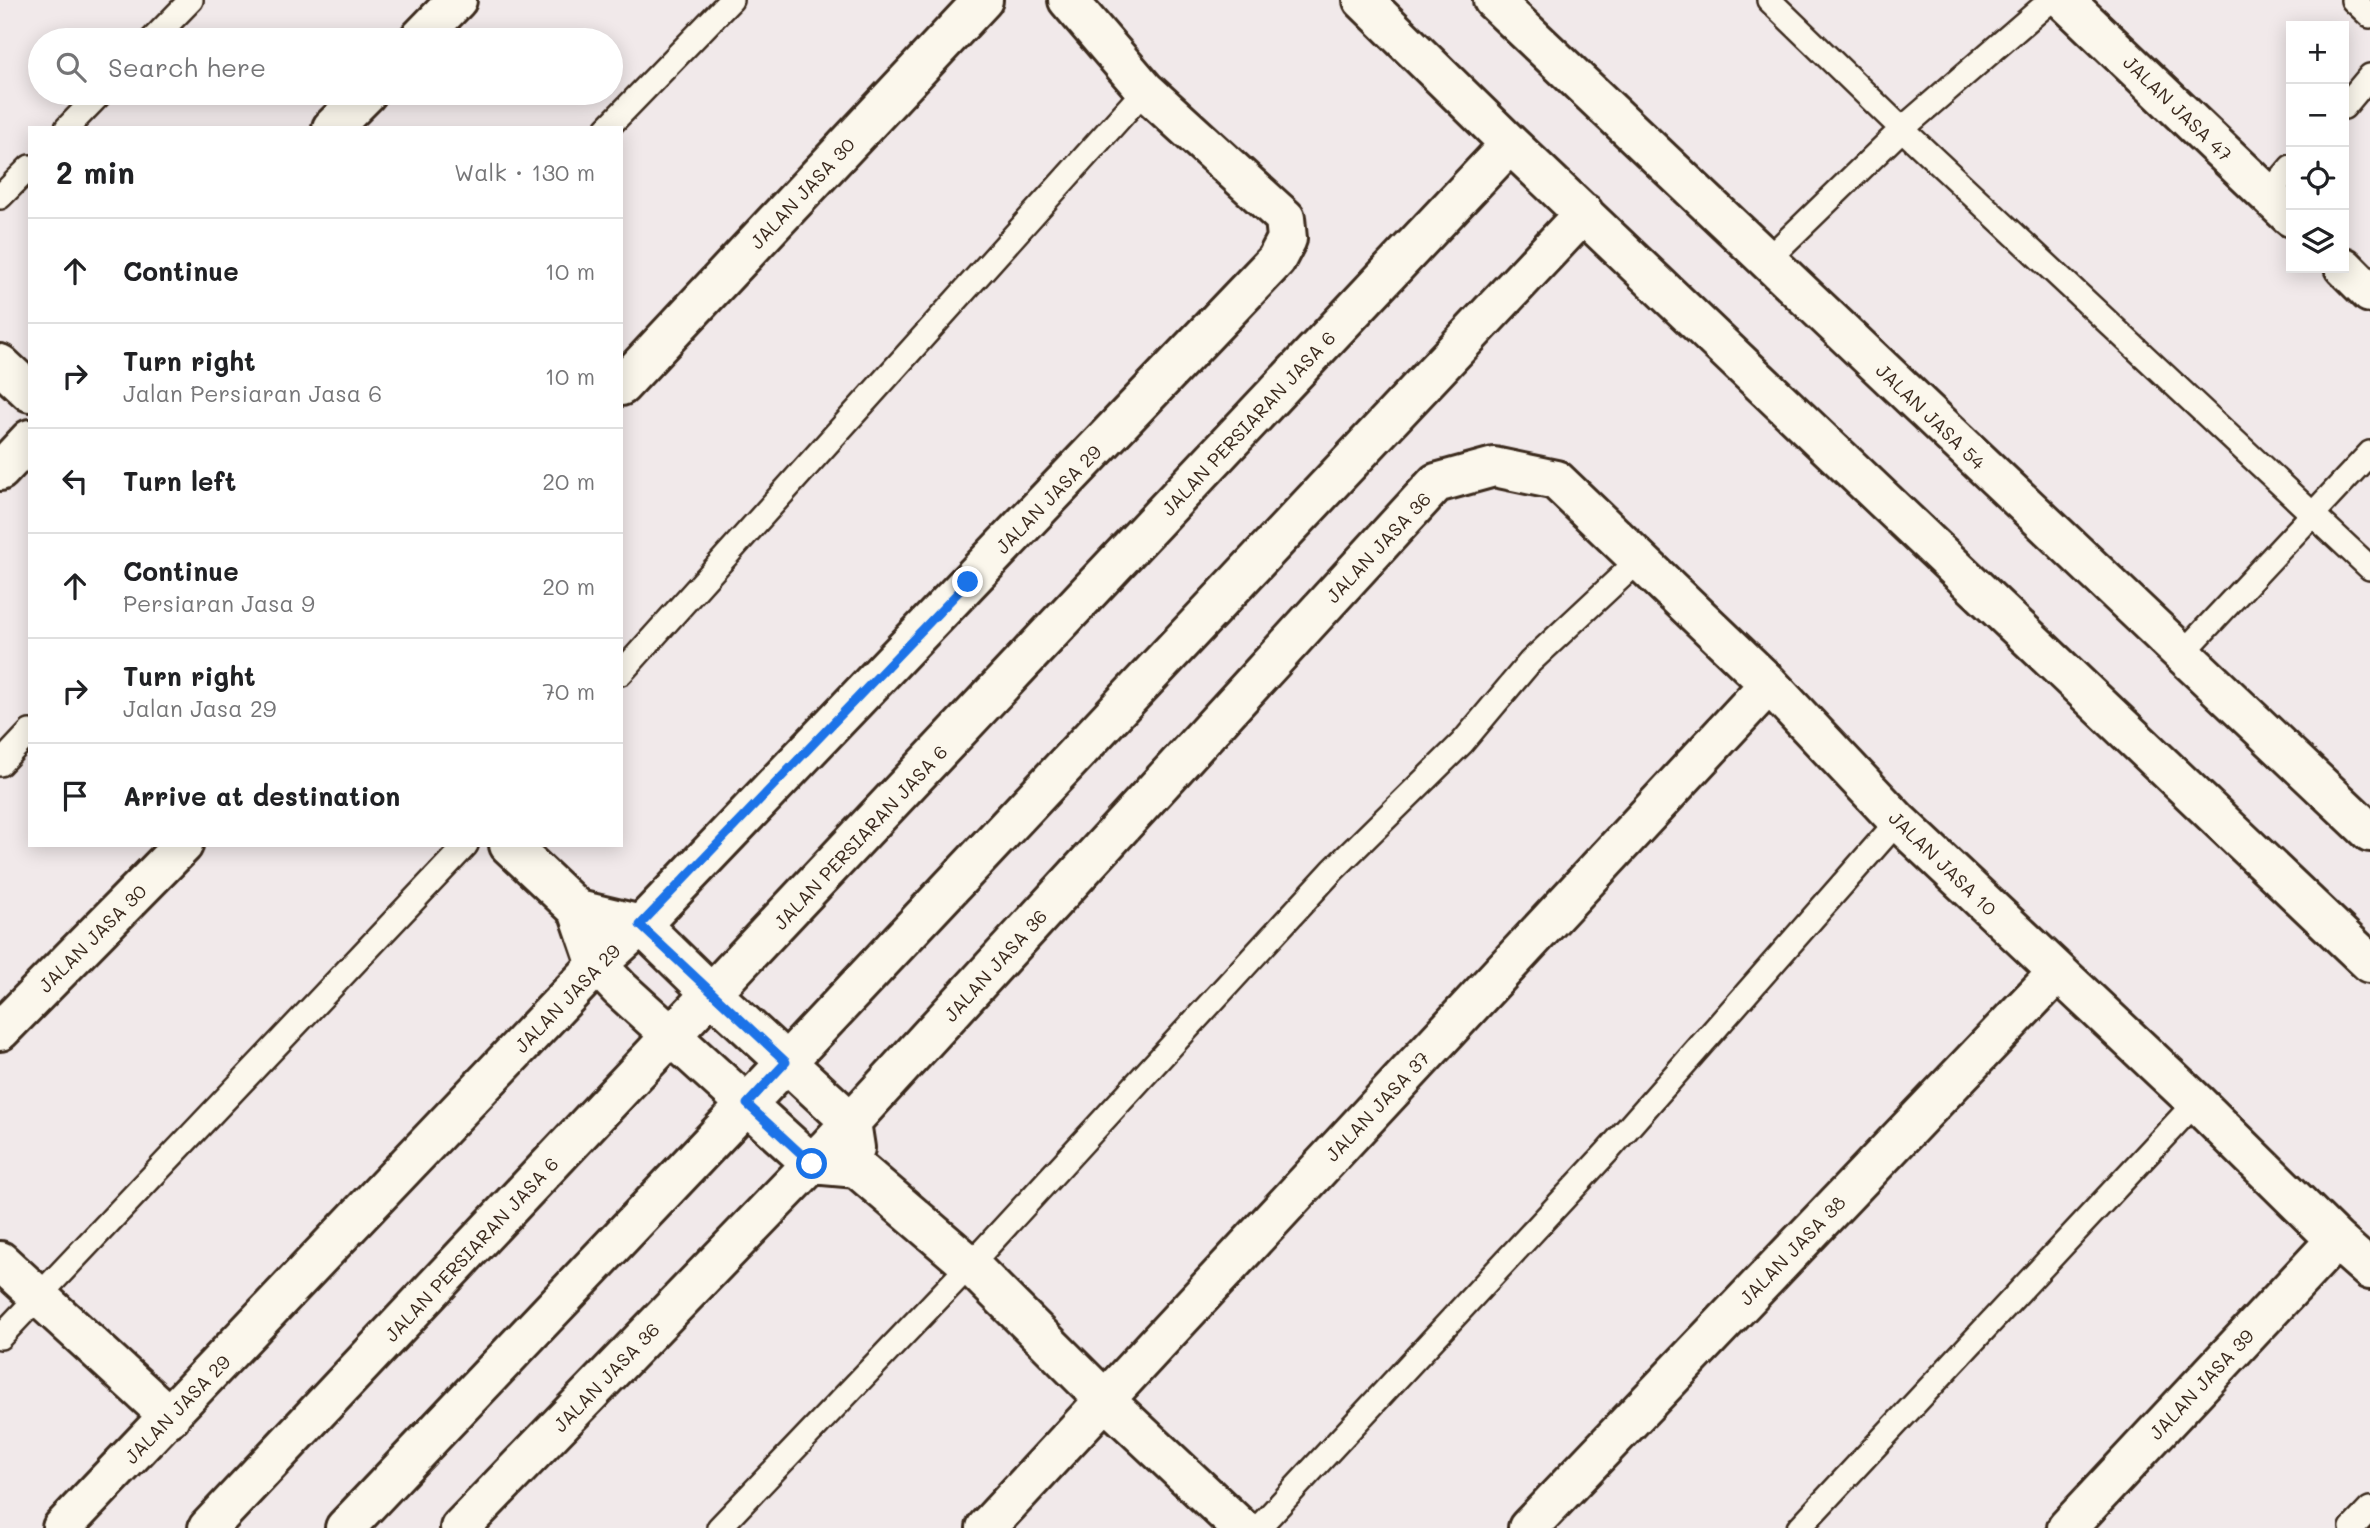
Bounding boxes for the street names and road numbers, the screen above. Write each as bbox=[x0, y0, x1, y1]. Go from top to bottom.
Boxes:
street label: JALAN JASA 47 bbox=[2118, 50, 2238, 166]
street label: JALAN JASA 30 bbox=[744, 132, 860, 254]
street label: JALAN PERSIARAN JASA 6 bbox=[1156, 325, 1340, 521]
street label: JALAN JASA 54 bbox=[1871, 357, 1991, 475]
street label: JALAN JASA 29 bbox=[990, 439, 1106, 559]
street label: JALAN JASA 36 bbox=[1320, 486, 1436, 608]
street label: JALAN PERSIARAN JASA 6 bbox=[768, 739, 952, 935]
street label: JALAN JASA 10 bbox=[1884, 805, 2002, 921]
street label: JALAN JASA 30 bbox=[33, 878, 152, 997]
street label: JALAN JASA 36 bbox=[938, 904, 1052, 1026]
street label: JALAN JASA 29 bbox=[509, 938, 625, 1058]
street label: JALAN JASA 37 bbox=[1319, 1046, 1435, 1166]
street label: JALAN PERSIARAN JASA 6 bbox=[379, 1151, 563, 1347]
street label: JALAN JASA 38 bbox=[1733, 1190, 1851, 1310]
street label: JALAN JASA 36 bbox=[547, 1317, 665, 1437]
street label: JALAN JASA 39 bbox=[2143, 1323, 2259, 1445]
street label: JALAN JASA 29 bbox=[119, 1349, 235, 1469]

